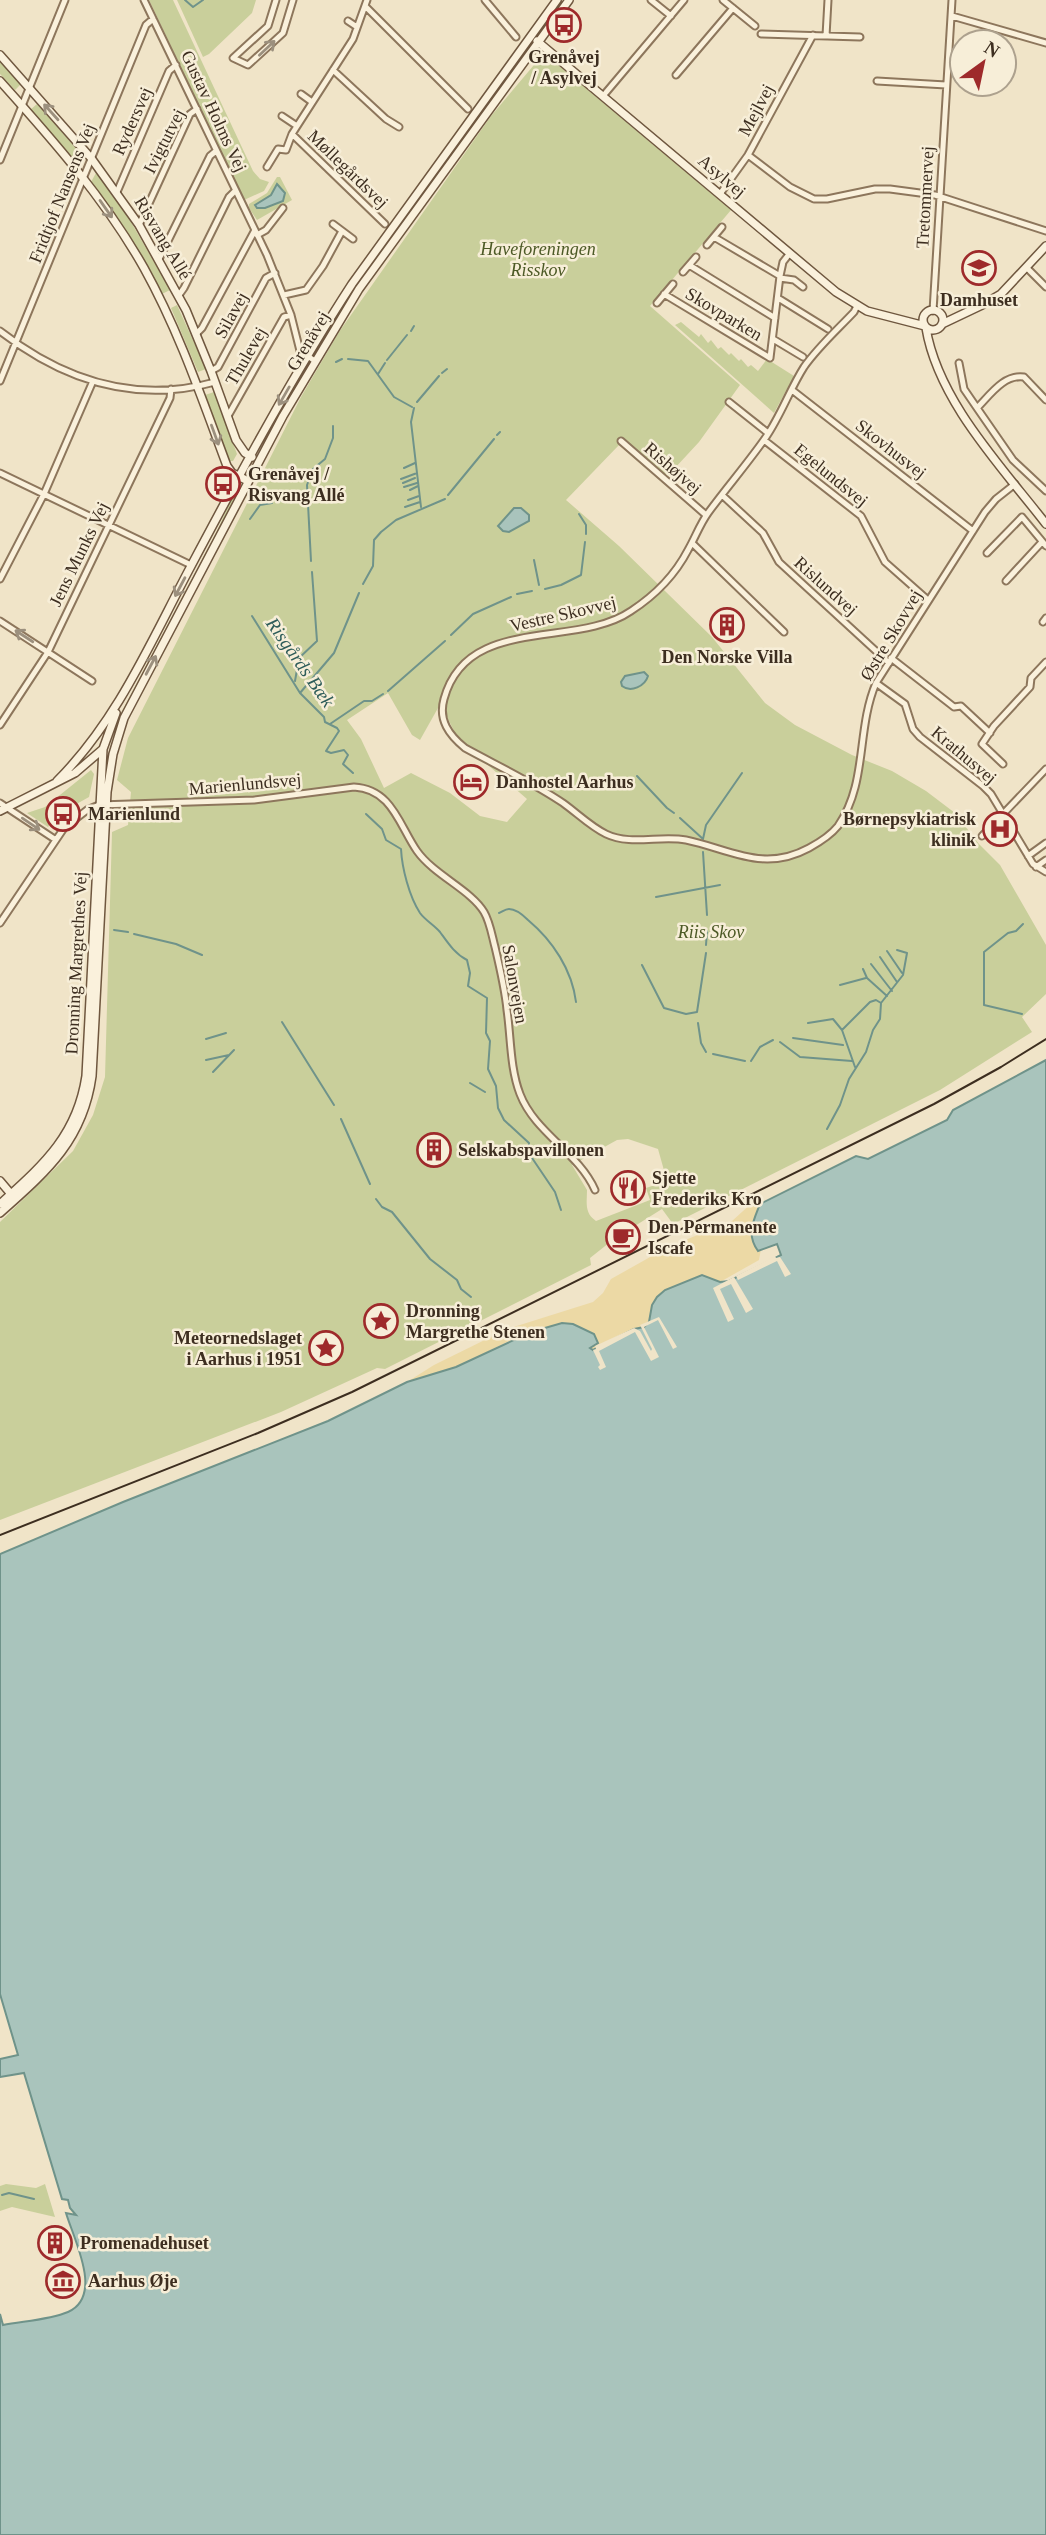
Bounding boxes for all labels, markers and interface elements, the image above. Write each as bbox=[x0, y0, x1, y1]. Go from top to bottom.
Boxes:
bus stop icon: Grenåvej / Asylvej bbox=[545, 6, 583, 44]
north arrow bbox=[948, 28, 1018, 98]
text: N bbox=[981, 37, 1004, 62]
one-way arrow bbox=[258, 39, 275, 56]
street label: Gustav Holms Vej bbox=[177, 47, 251, 175]
place label: Grenåvej / Asylvej bbox=[528, 47, 600, 88]
street label: Mejlvej bbox=[734, 81, 778, 139]
street label: Rydersvej bbox=[108, 84, 156, 158]
one-way arrow bbox=[43, 103, 59, 121]
street label: Ivigtutvej bbox=[139, 105, 189, 177]
street label: Fridtjof Nansens Vej bbox=[25, 120, 99, 266]
street label: Møllegårdsvej bbox=[304, 126, 392, 212]
street label: Tretommervej bbox=[912, 145, 938, 249]
street label: Asylvej bbox=[694, 150, 750, 202]
street label: Risvang Allé bbox=[130, 193, 196, 283]
one-way arrow bbox=[99, 199, 113, 218]
park label: Haveforeningen Risskov bbox=[479, 239, 596, 280]
school or university icon: Damhuset bbox=[960, 249, 998, 287]
street label: Skovparken bbox=[682, 283, 766, 345]
street label: Silavej bbox=[210, 288, 252, 342]
place label: Damhuset bbox=[940, 290, 1018, 310]
street label: Grenåvej bbox=[282, 308, 334, 374]
street label: Thulevej bbox=[221, 323, 271, 389]
one-way arrow bbox=[277, 385, 291, 405]
street label: Skovhusvej bbox=[852, 415, 930, 483]
one-way arrow bbox=[210, 423, 223, 445]
street label: Rishøjvej bbox=[640, 438, 706, 498]
street label: Egelundsvej bbox=[790, 439, 872, 511]
place label: Grenåvej / Risvang Allé bbox=[248, 464, 345, 505]
bus stop icon: Grenåvej / Risvang Allé bbox=[204, 465, 242, 503]
street label: Jens Munks Vej bbox=[45, 499, 113, 609]
street label: Rislundvej bbox=[790, 552, 862, 620]
one-way arrow bbox=[173, 576, 187, 596]
street label: Østre Skovvej bbox=[856, 586, 926, 684]
street label: Vestre Skovvej bbox=[508, 592, 618, 636]
building icon: Den Norske Villa bbox=[708, 606, 746, 644]
water label: Risgårds Bæk bbox=[261, 613, 339, 712]
one-way arrow bbox=[15, 629, 34, 644]
place label: Den Norske Villa bbox=[661, 647, 793, 667]
one-way arrow bbox=[145, 656, 159, 676]
street label: Krathusvej bbox=[927, 722, 1001, 788]
hotel icon: Danhostel Aarhus bbox=[452, 763, 490, 801]
street label: Marienlundsvej bbox=[188, 769, 302, 799]
place label: Danhostel Aarhus bbox=[496, 772, 634, 792]
bus stop icon: Marienlund bbox=[44, 795, 82, 833]
place label: Marienlund bbox=[88, 804, 180, 824]
place label: Børnepsykiatrisk klinik bbox=[843, 809, 976, 850]
hospital icon: Børnepsykiatrisk klinik bbox=[981, 810, 1019, 848]
one-way arrow bbox=[21, 817, 40, 832]
street label: Dronning Margrethes Vej bbox=[61, 871, 91, 1055]
park label: Riis Skov bbox=[677, 922, 744, 942]
street label: Salonvejen bbox=[498, 943, 532, 1025]
building icon: Selskabspavillonen bbox=[415, 1131, 453, 1169]
place label: Selskabspavillonen bbox=[458, 1140, 604, 1160]
place label: Sjette Frederiks Kro bbox=[652, 1168, 762, 1209]
restaurant icon: Sjette Frederiks Kro bbox=[609, 1169, 647, 1207]
place label: Den Permanente Iscafe bbox=[648, 1217, 776, 1258]
cafe icon: Den Permanente Iscafe bbox=[604, 1218, 642, 1256]
place label: Dronning Margrethe Stenen bbox=[406, 1301, 545, 1342]
place icon: Dronning Margrethe Stenen bbox=[362, 1302, 400, 1340]
place label: Meteornedslaget i Aarhus i 1951 bbox=[174, 1328, 302, 1369]
place icon: Meteornedslaget i Aarhus i 1951 bbox=[307, 1329, 345, 1367]
building icon: Promenadehuset bbox=[36, 2224, 74, 2262]
place label: Promenadehuset bbox=[80, 2233, 209, 2253]
museum icon: Aarhus Øje bbox=[44, 2262, 82, 2300]
place label: Aarhus Øje bbox=[88, 2271, 178, 2291]

